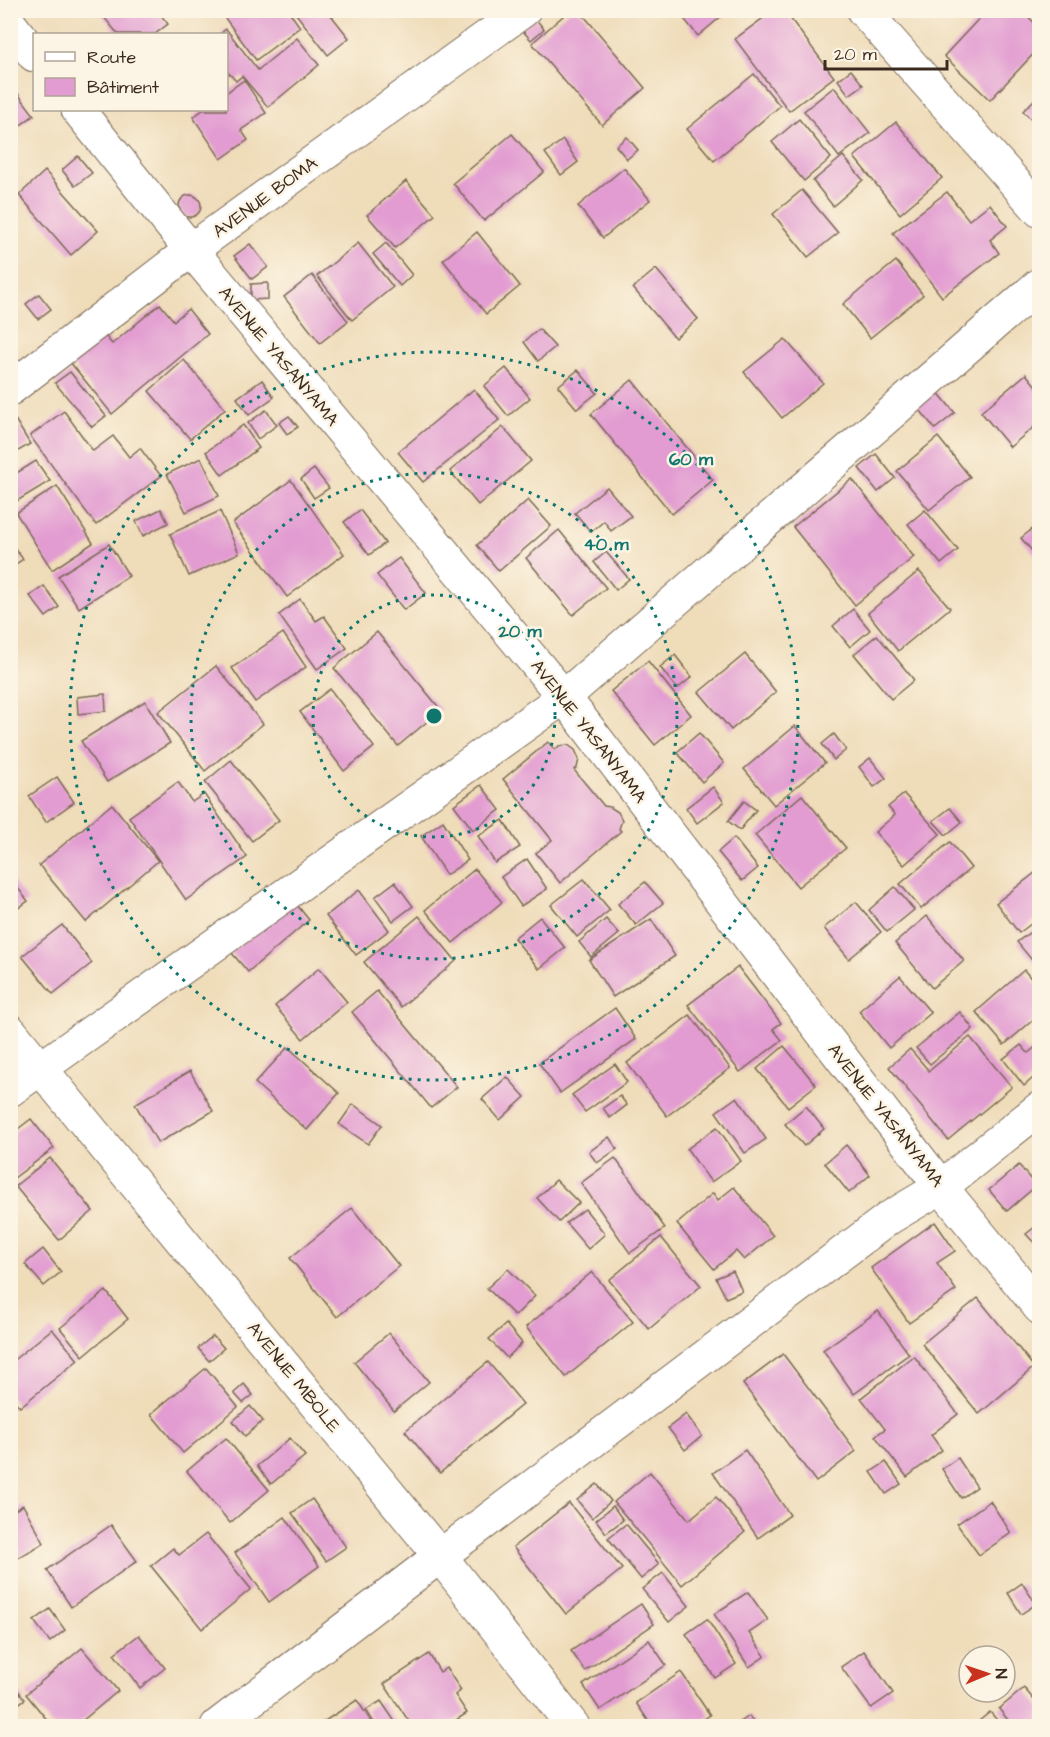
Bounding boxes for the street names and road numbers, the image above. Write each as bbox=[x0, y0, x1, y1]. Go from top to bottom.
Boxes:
street label: AVENUE BOMA bbox=[208, 151, 323, 244]
street label: AVENUE YASANYAMA bbox=[213, 281, 345, 432]
street label: AVENUE YASANYAMA bbox=[525, 654, 653, 809]
street label: AVENUE YASANYAMA bbox=[822, 1038, 950, 1193]
street label: AVENUE MBOLE bbox=[241, 1317, 346, 1438]

